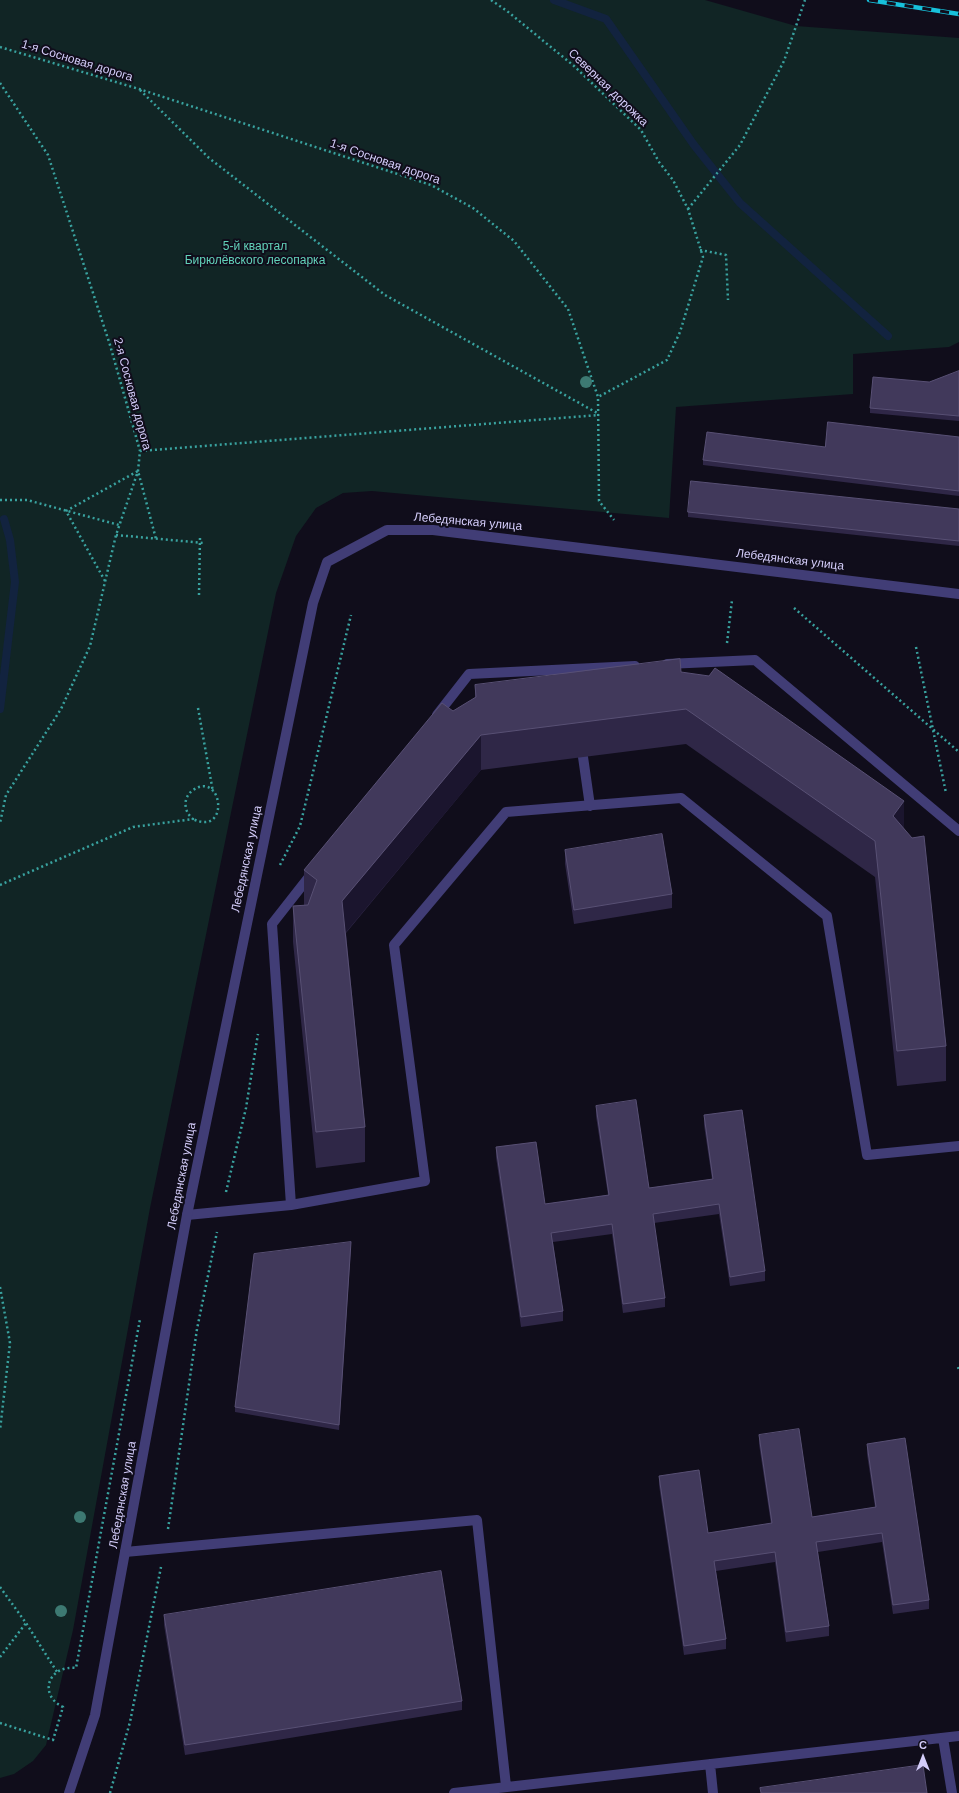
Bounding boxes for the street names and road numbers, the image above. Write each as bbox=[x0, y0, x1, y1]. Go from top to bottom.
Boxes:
street label: 1-я Сосновая дорога bbox=[20, 37, 134, 85]
street label: Северная дорожка bbox=[565, 46, 651, 130]
street label: 1-я Сосновая дорога bbox=[328, 136, 442, 188]
street label: 2-я Сосновая дорога bbox=[110, 336, 154, 452]
street label: Лебедянская улица bbox=[413, 510, 523, 534]
street label: Лебедянская улица bbox=[735, 546, 845, 574]
street label: Лебедянская улица bbox=[229, 804, 265, 914]
street label: Лебедянская улица bbox=[165, 1121, 199, 1231]
street label: Лебедянская улица bbox=[106, 1440, 140, 1550]

